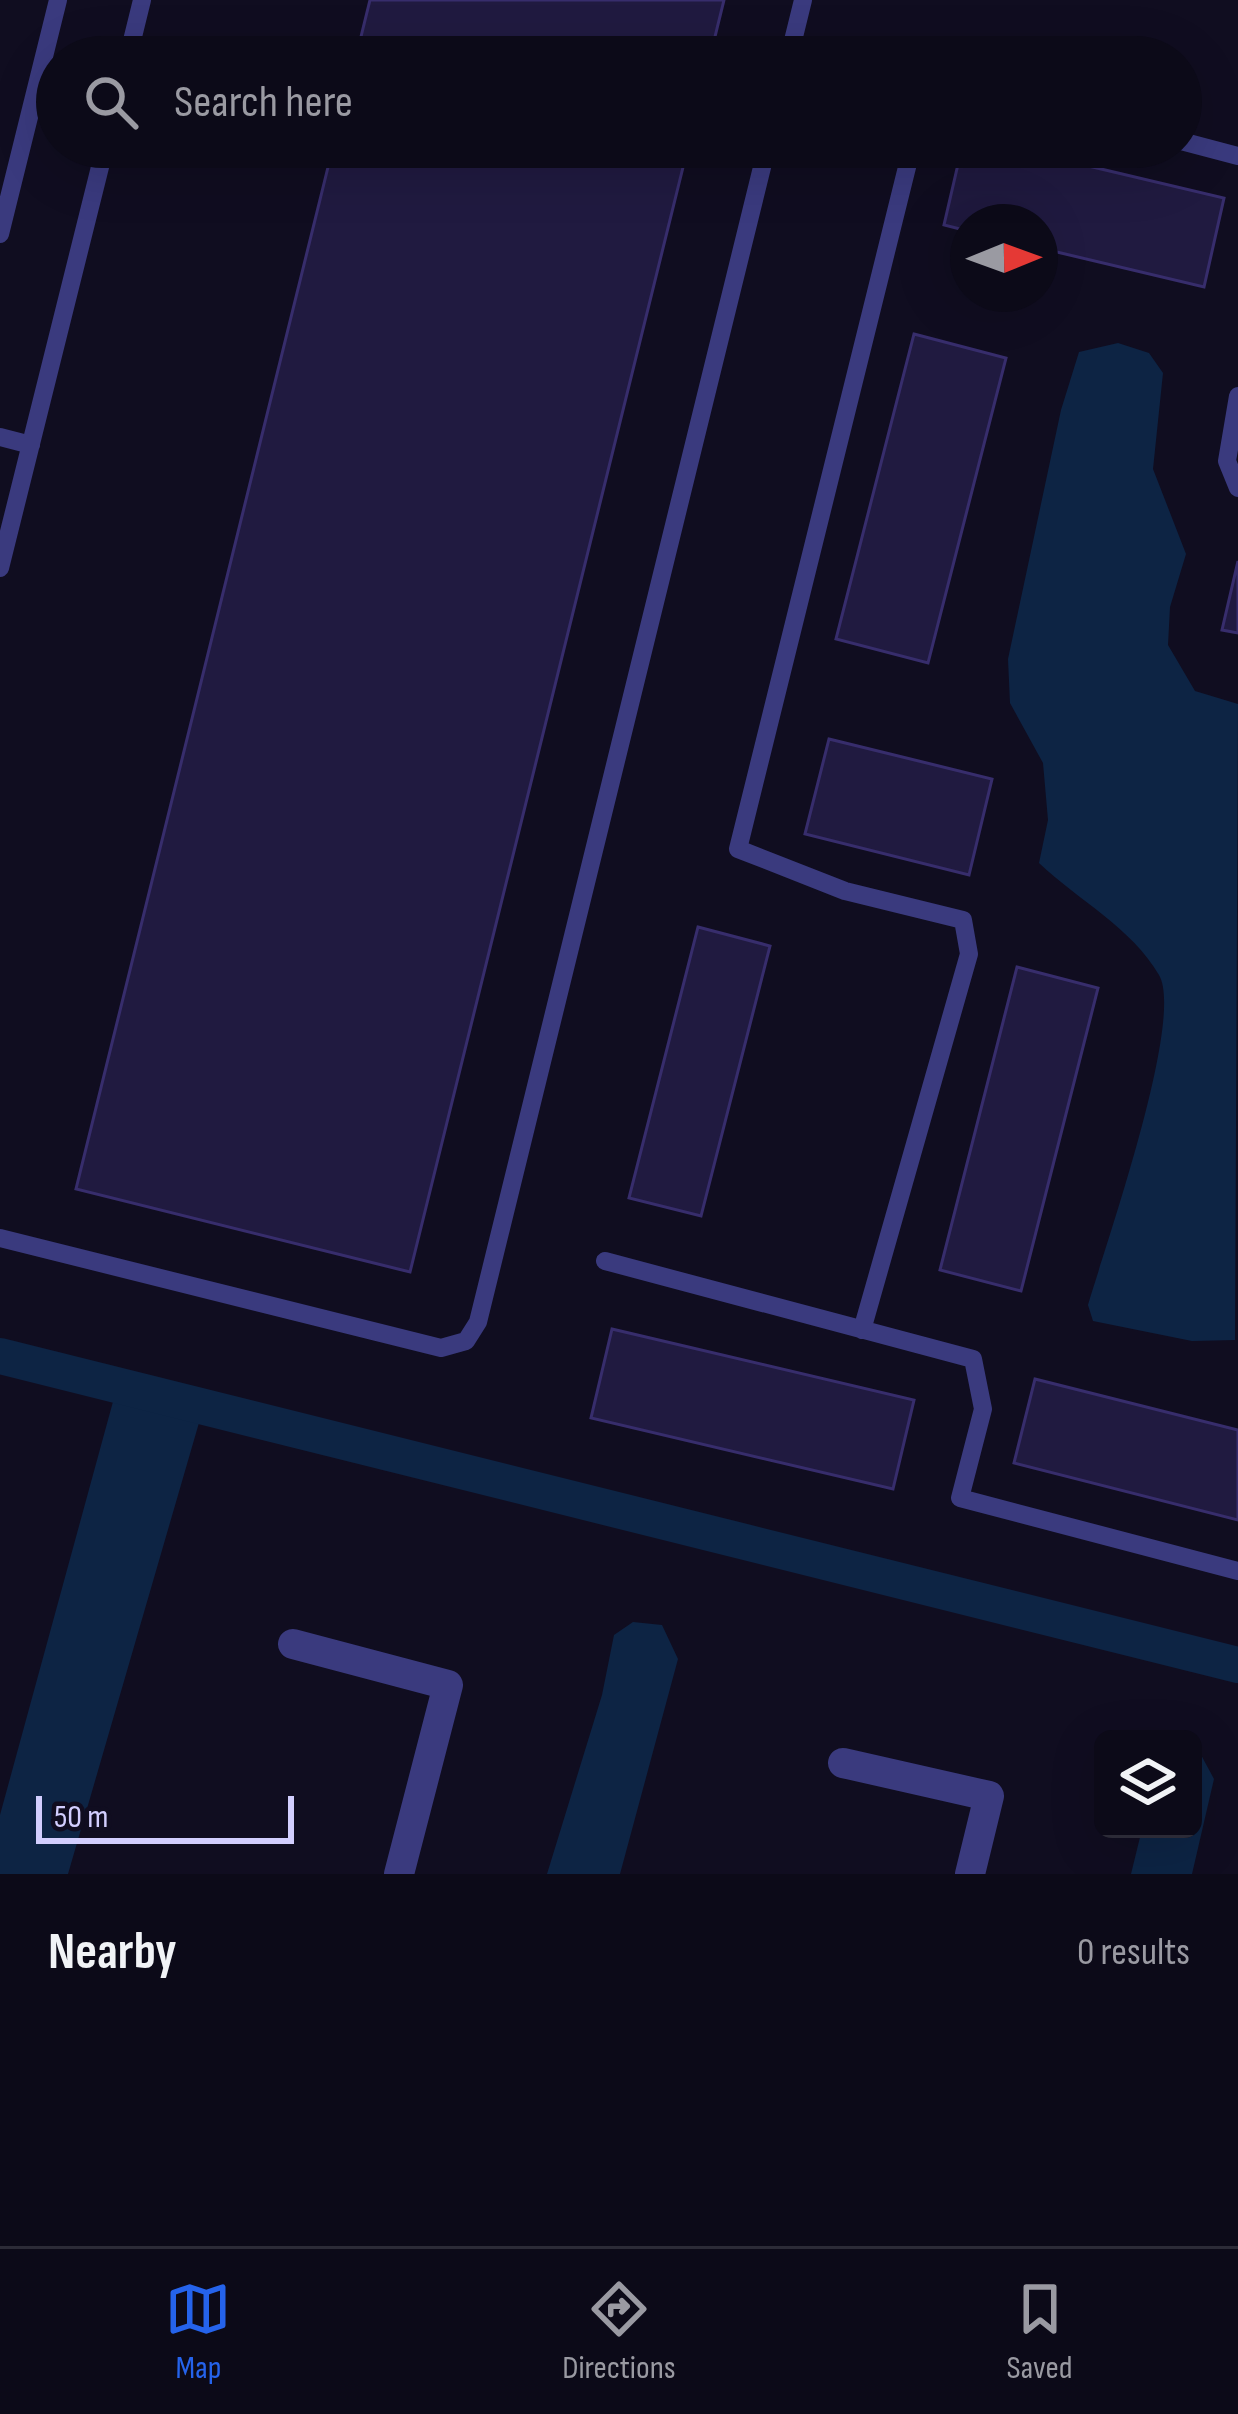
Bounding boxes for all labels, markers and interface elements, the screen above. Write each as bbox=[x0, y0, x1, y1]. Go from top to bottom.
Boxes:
search box bbox=[36, 36, 1202, 168]
icon: search bbox=[78, 69, 144, 135]
text: Search here bbox=[174, 75, 353, 130]
north arrow bbox=[950, 204, 1058, 312]
map controls bbox=[1094, 1730, 1202, 1838]
button: layers bbox=[1094, 1730, 1202, 1838]
scale bar bbox=[36, 1790, 294, 1843]
text: 50 m bbox=[54, 1797, 108, 1837]
text: Nearby bbox=[48, 1922, 177, 1983]
text: 0 results bbox=[1077, 1929, 1190, 1976]
tab: Map bbox=[165, 2276, 231, 2388]
tab: Directions bbox=[562, 2276, 676, 2388]
tab: Saved bbox=[1006, 2276, 1073, 2388]

